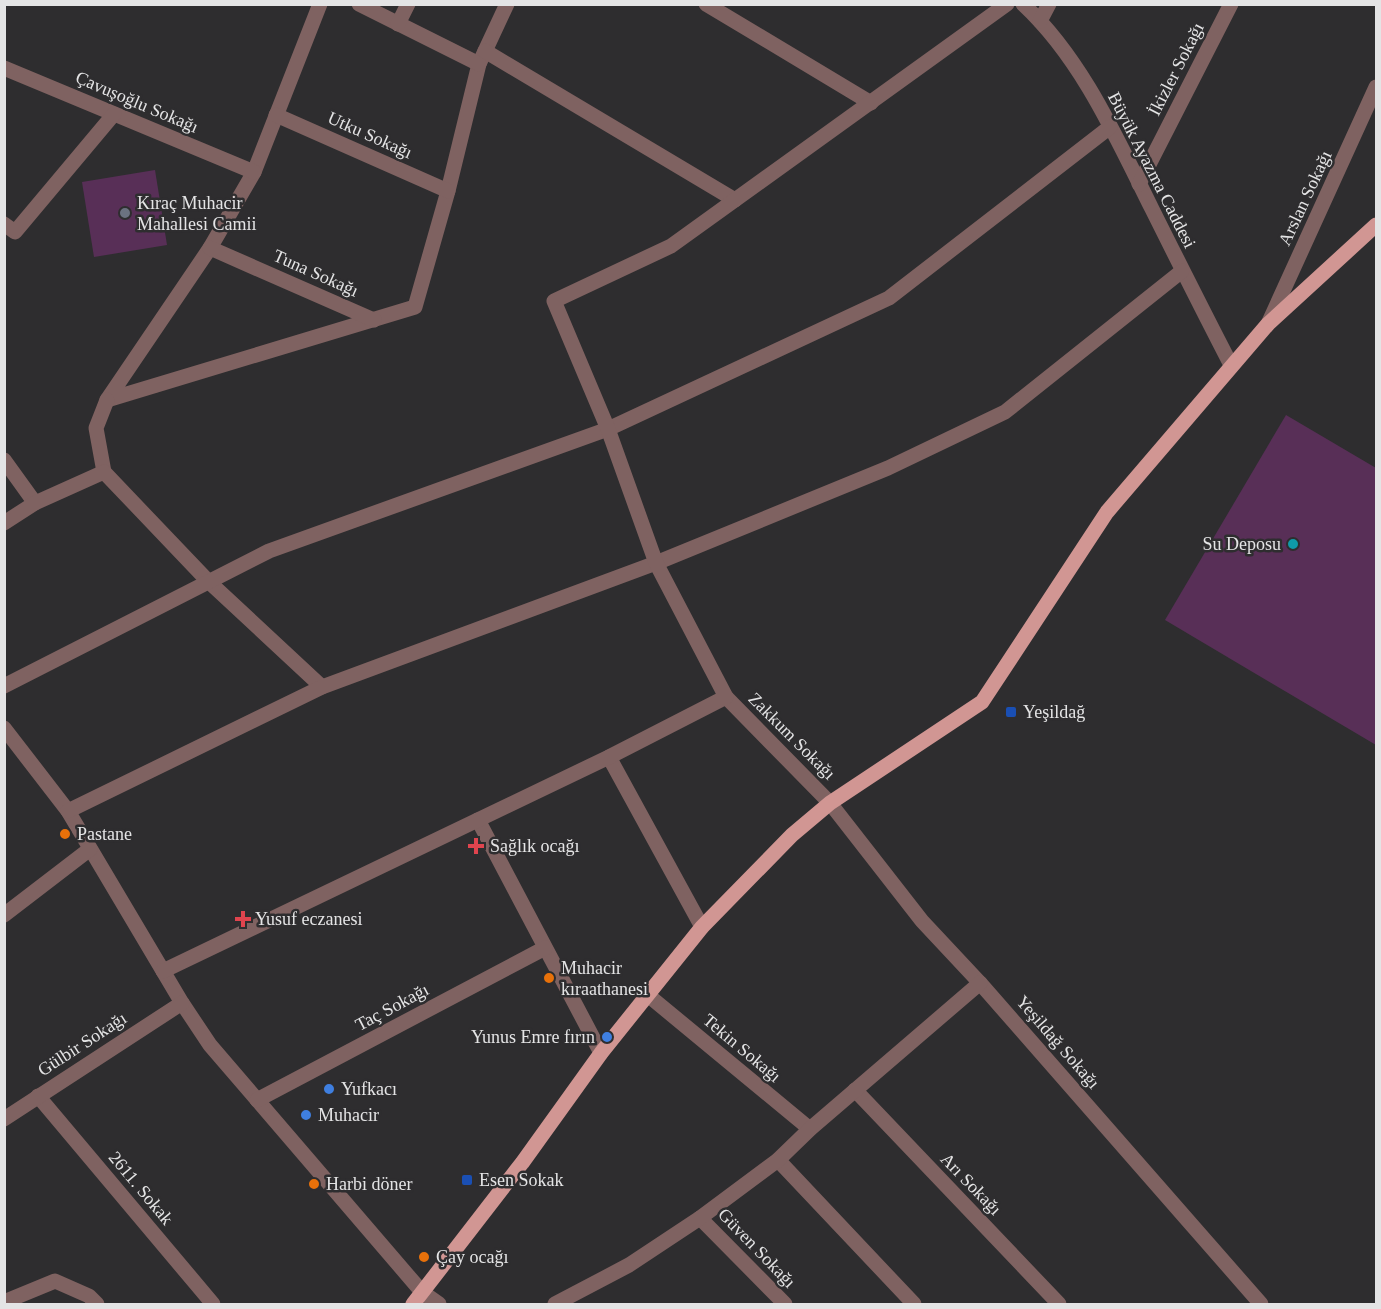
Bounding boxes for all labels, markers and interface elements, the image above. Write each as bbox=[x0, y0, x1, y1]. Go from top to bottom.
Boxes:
street label: İkizler Sokağı bbox=[1144, 19, 1208, 119]
street label: Çavuşoğlu Sokağı bbox=[73, 67, 201, 137]
street label: Büyük Ayazma Caddesi bbox=[1104, 89, 1200, 251]
street label: Utku Sokağı bbox=[325, 107, 415, 163]
street label: Arslan Sokağı bbox=[1274, 147, 1336, 249]
place label: Kıraç Muhacir Mahallesi Camii bbox=[137, 193, 256, 234]
marker: Kıraç Muhacir Mahallesi Camii bbox=[118, 206, 132, 220]
street label: Tuna Sokağı bbox=[270, 245, 362, 301]
place label: Su Deposu bbox=[1202, 534, 1281, 554]
marker: Su Deposu bbox=[1286, 537, 1300, 551]
street label: Zakkum Sokağı bbox=[744, 688, 840, 784]
place label: Yeşildağ bbox=[1023, 702, 1085, 722]
marker: Yeşildağ bbox=[1004, 705, 1018, 719]
place label: Pastane bbox=[77, 824, 132, 844]
marker: Pastane bbox=[58, 827, 72, 841]
place label: Sağlık ocağı bbox=[490, 836, 579, 856]
marker: Sağlık ocağı bbox=[467, 837, 485, 855]
place label: Yusuf eczanesi bbox=[255, 909, 362, 929]
marker: Yusuf eczanesi bbox=[236, 912, 250, 926]
place label: Muhacir kıraathanesi bbox=[561, 958, 648, 999]
marker: Muhacir kıraathanesi bbox=[542, 971, 556, 985]
street label: Taç Sokağı bbox=[352, 979, 432, 1035]
street label: Yeşildağ Sokağı bbox=[1012, 991, 1104, 1093]
street label: Gülbir Sokağı bbox=[34, 1008, 130, 1080]
street label: Tekin Sokağı bbox=[699, 1010, 785, 1086]
place label: Yunus Emre fırın bbox=[471, 1027, 595, 1047]
marker: Yunus Emre fırın bbox=[600, 1030, 614, 1044]
place label: Yufkacı bbox=[341, 1079, 397, 1099]
marker: Yufkacı bbox=[322, 1082, 336, 1096]
place label: Muhacir bbox=[318, 1105, 379, 1125]
marker: Muhacir bbox=[299, 1108, 313, 1122]
street label: 2611. Sokak bbox=[105, 1147, 177, 1229]
street label: Arı Sokağı bbox=[937, 1149, 1005, 1219]
place label: Esen Sokak bbox=[479, 1170, 564, 1190]
marker: Esen Sokak bbox=[460, 1173, 474, 1187]
place label: Harbi döner bbox=[326, 1174, 412, 1194]
marker: Harbi döner bbox=[307, 1177, 321, 1191]
street label: Güven Sokağı bbox=[714, 1204, 800, 1292]
place label: Çay ocağı bbox=[436, 1247, 508, 1267]
marker: Çay ocağı bbox=[417, 1250, 431, 1264]

